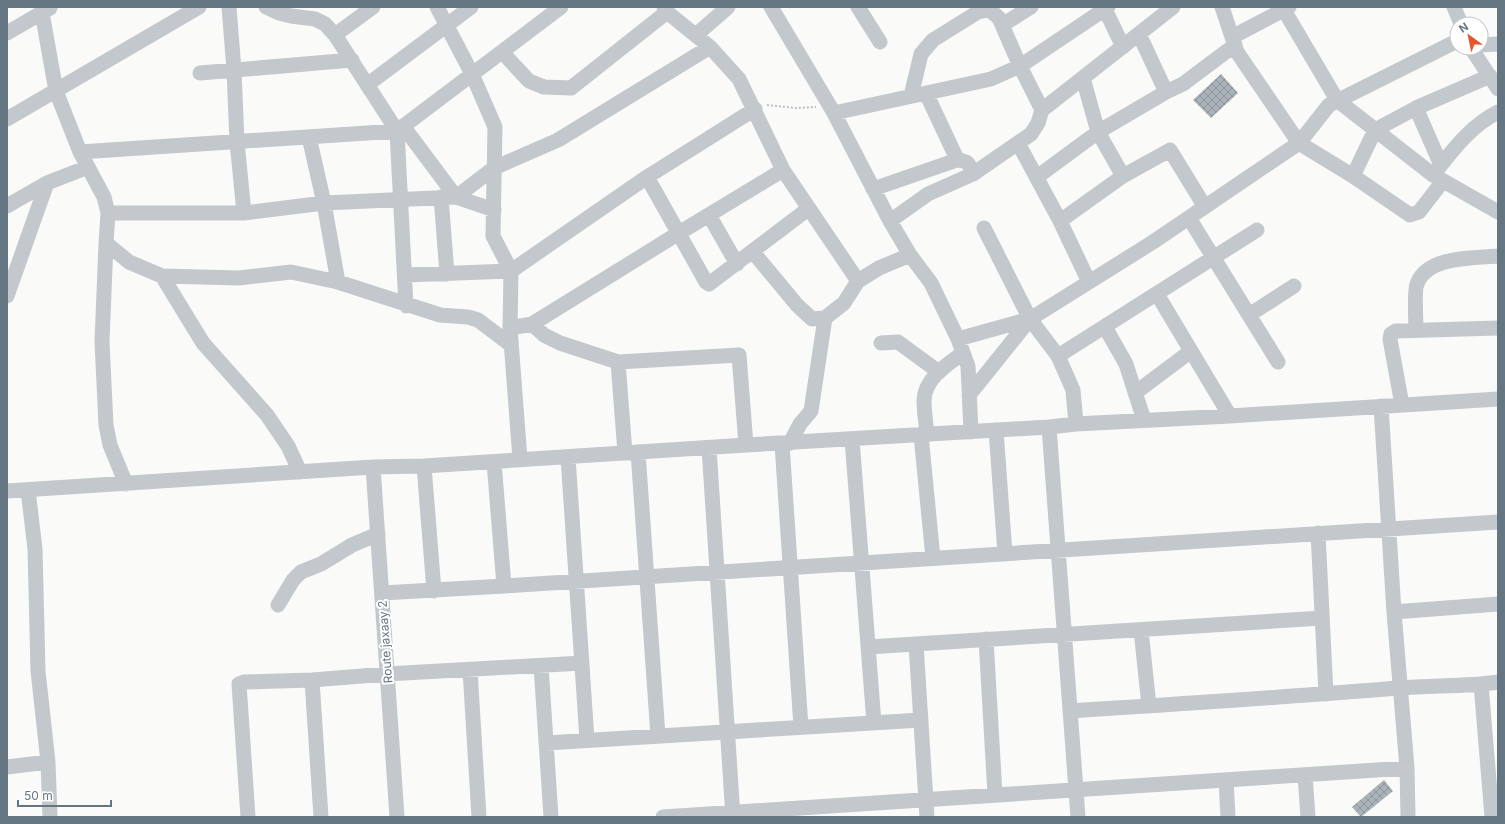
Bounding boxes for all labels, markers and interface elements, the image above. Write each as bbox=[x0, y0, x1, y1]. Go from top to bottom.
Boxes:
north arrow bbox=[1449, 16, 1489, 56]
text: N bbox=[1456, 19, 1471, 36]
street label: Route jaxaay 2 bbox=[375, 600, 395, 684]
scale bar bbox=[18, 782, 111, 808]
text: 50 m bbox=[24, 788, 53, 803]

